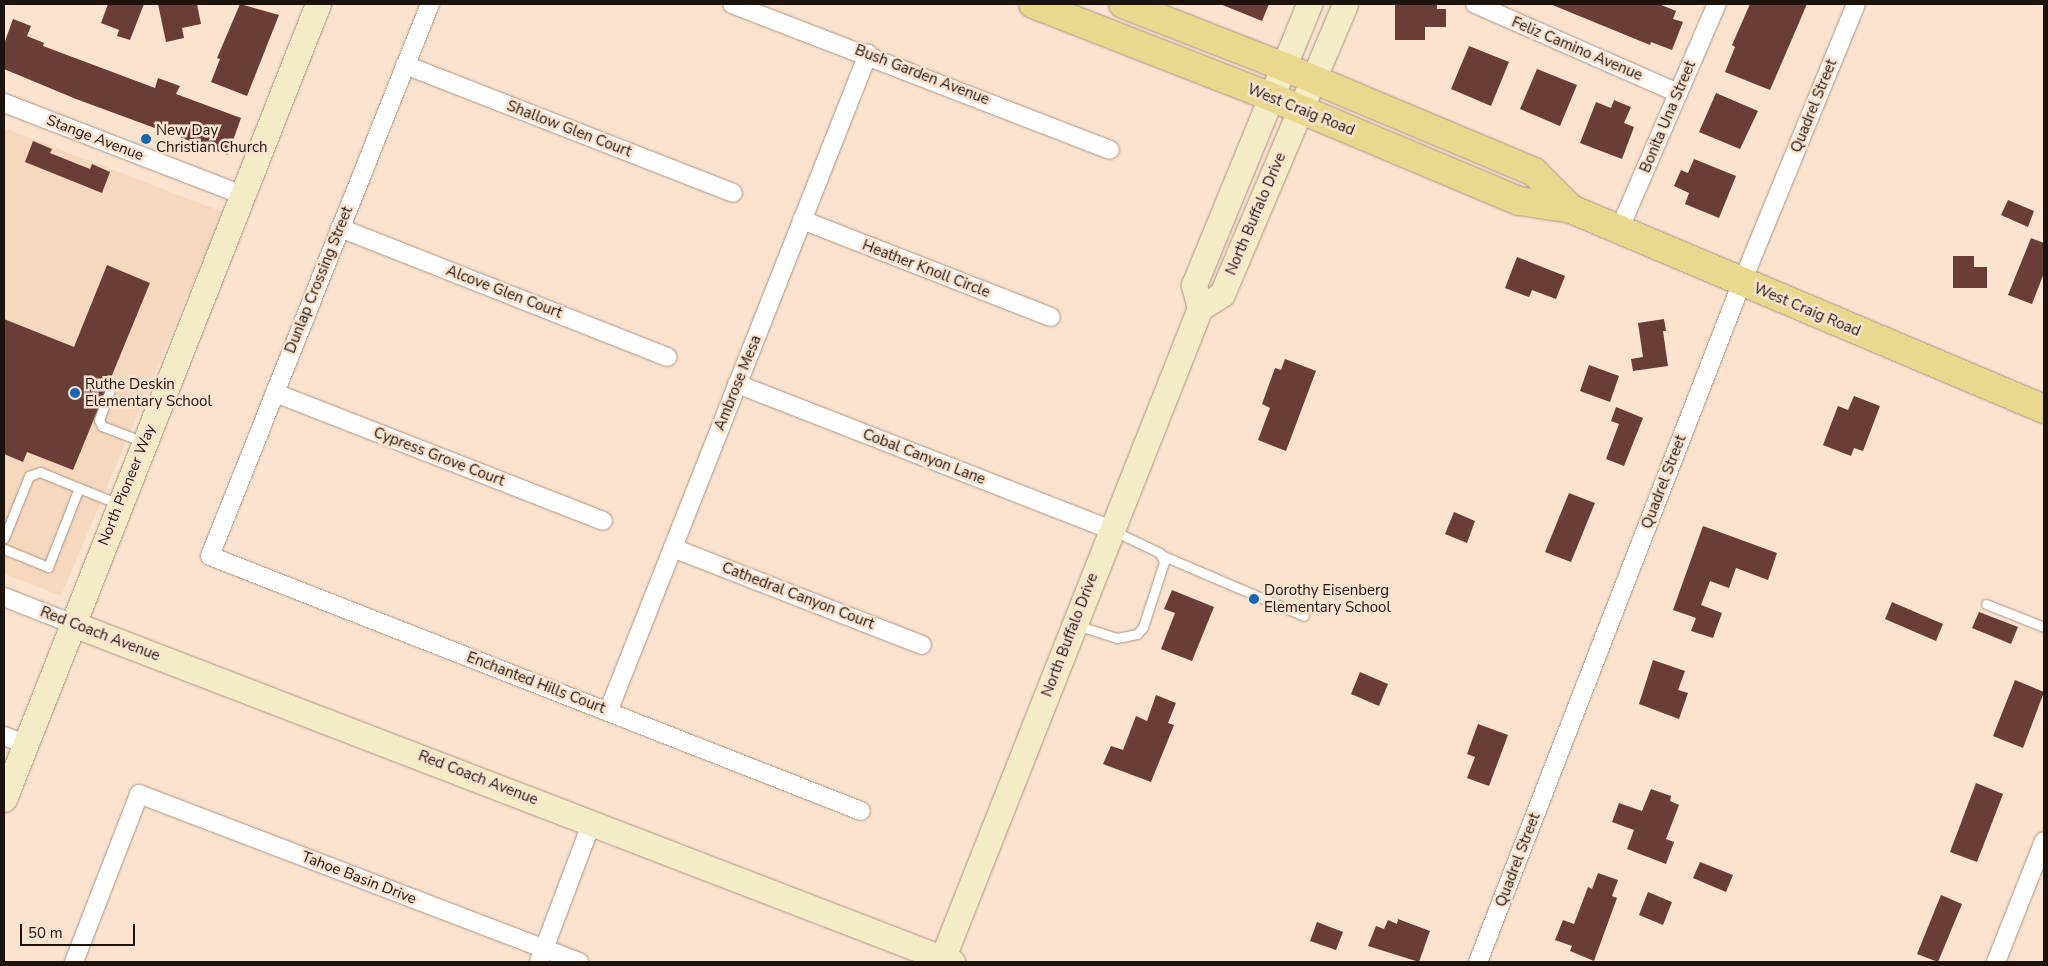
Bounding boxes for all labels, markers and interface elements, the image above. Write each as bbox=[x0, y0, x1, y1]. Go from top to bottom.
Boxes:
street label: Feliz Camino Avenue bbox=[1509, 13, 1645, 85]
street label: Bush Garden Avenue bbox=[852, 41, 992, 109]
street label: Quadrel Street bbox=[1787, 57, 1841, 155]
street label: Bonita Una Street bbox=[1636, 58, 1700, 176]
street label: West Craig Road bbox=[1245, 80, 1357, 140]
street label: Shallow Glen Court bbox=[504, 97, 634, 161]
street label: Stange Avenue bbox=[44, 111, 146, 165]
place label: New Day Christian Church bbox=[156, 121, 267, 156]
marker: New Day Christian Church bbox=[140, 133, 152, 145]
street label: North Buffalo Drive bbox=[1222, 150, 1290, 278]
street label: Dunlap Crossing Street bbox=[281, 204, 357, 356]
street label: Heather Knoll Circle bbox=[860, 236, 992, 302]
street label: Alcove Glen Court bbox=[443, 262, 565, 322]
street label: West Craig Road bbox=[1751, 279, 1863, 341]
street label: Ambrose Mesa bbox=[711, 333, 765, 433]
place label: Ruthe Deskin Elementary School bbox=[85, 375, 212, 410]
marker: Ruthe Deskin Elementary School bbox=[69, 387, 81, 399]
street label: North Pioneer Way bbox=[94, 422, 160, 548]
street label: Cypress Grove Court bbox=[371, 424, 507, 490]
street label: Cobal Canyon Lane bbox=[860, 425, 988, 489]
street label: Quadrel Street bbox=[1638, 433, 1690, 531]
street label: Cathedral Canyon Court bbox=[719, 559, 877, 633]
street label: North Buffalo Drive bbox=[1038, 571, 1102, 699]
place label: Dorothy Eisenberg Elementary School bbox=[1264, 581, 1391, 616]
marker: Dorothy Eisenberg Elementary School bbox=[1248, 593, 1260, 605]
street label: Red Coach Avenue bbox=[38, 603, 162, 665]
street label: Enchanted Hills Court bbox=[464, 648, 608, 718]
street label: Red Coach Avenue bbox=[416, 747, 540, 809]
street label: Quadrel Street bbox=[1492, 811, 1544, 909]
street label: Tahoe Basin Drive bbox=[299, 848, 419, 908]
scale bar bbox=[22, 914, 138, 946]
text: 50 m bbox=[28, 923, 63, 943]

